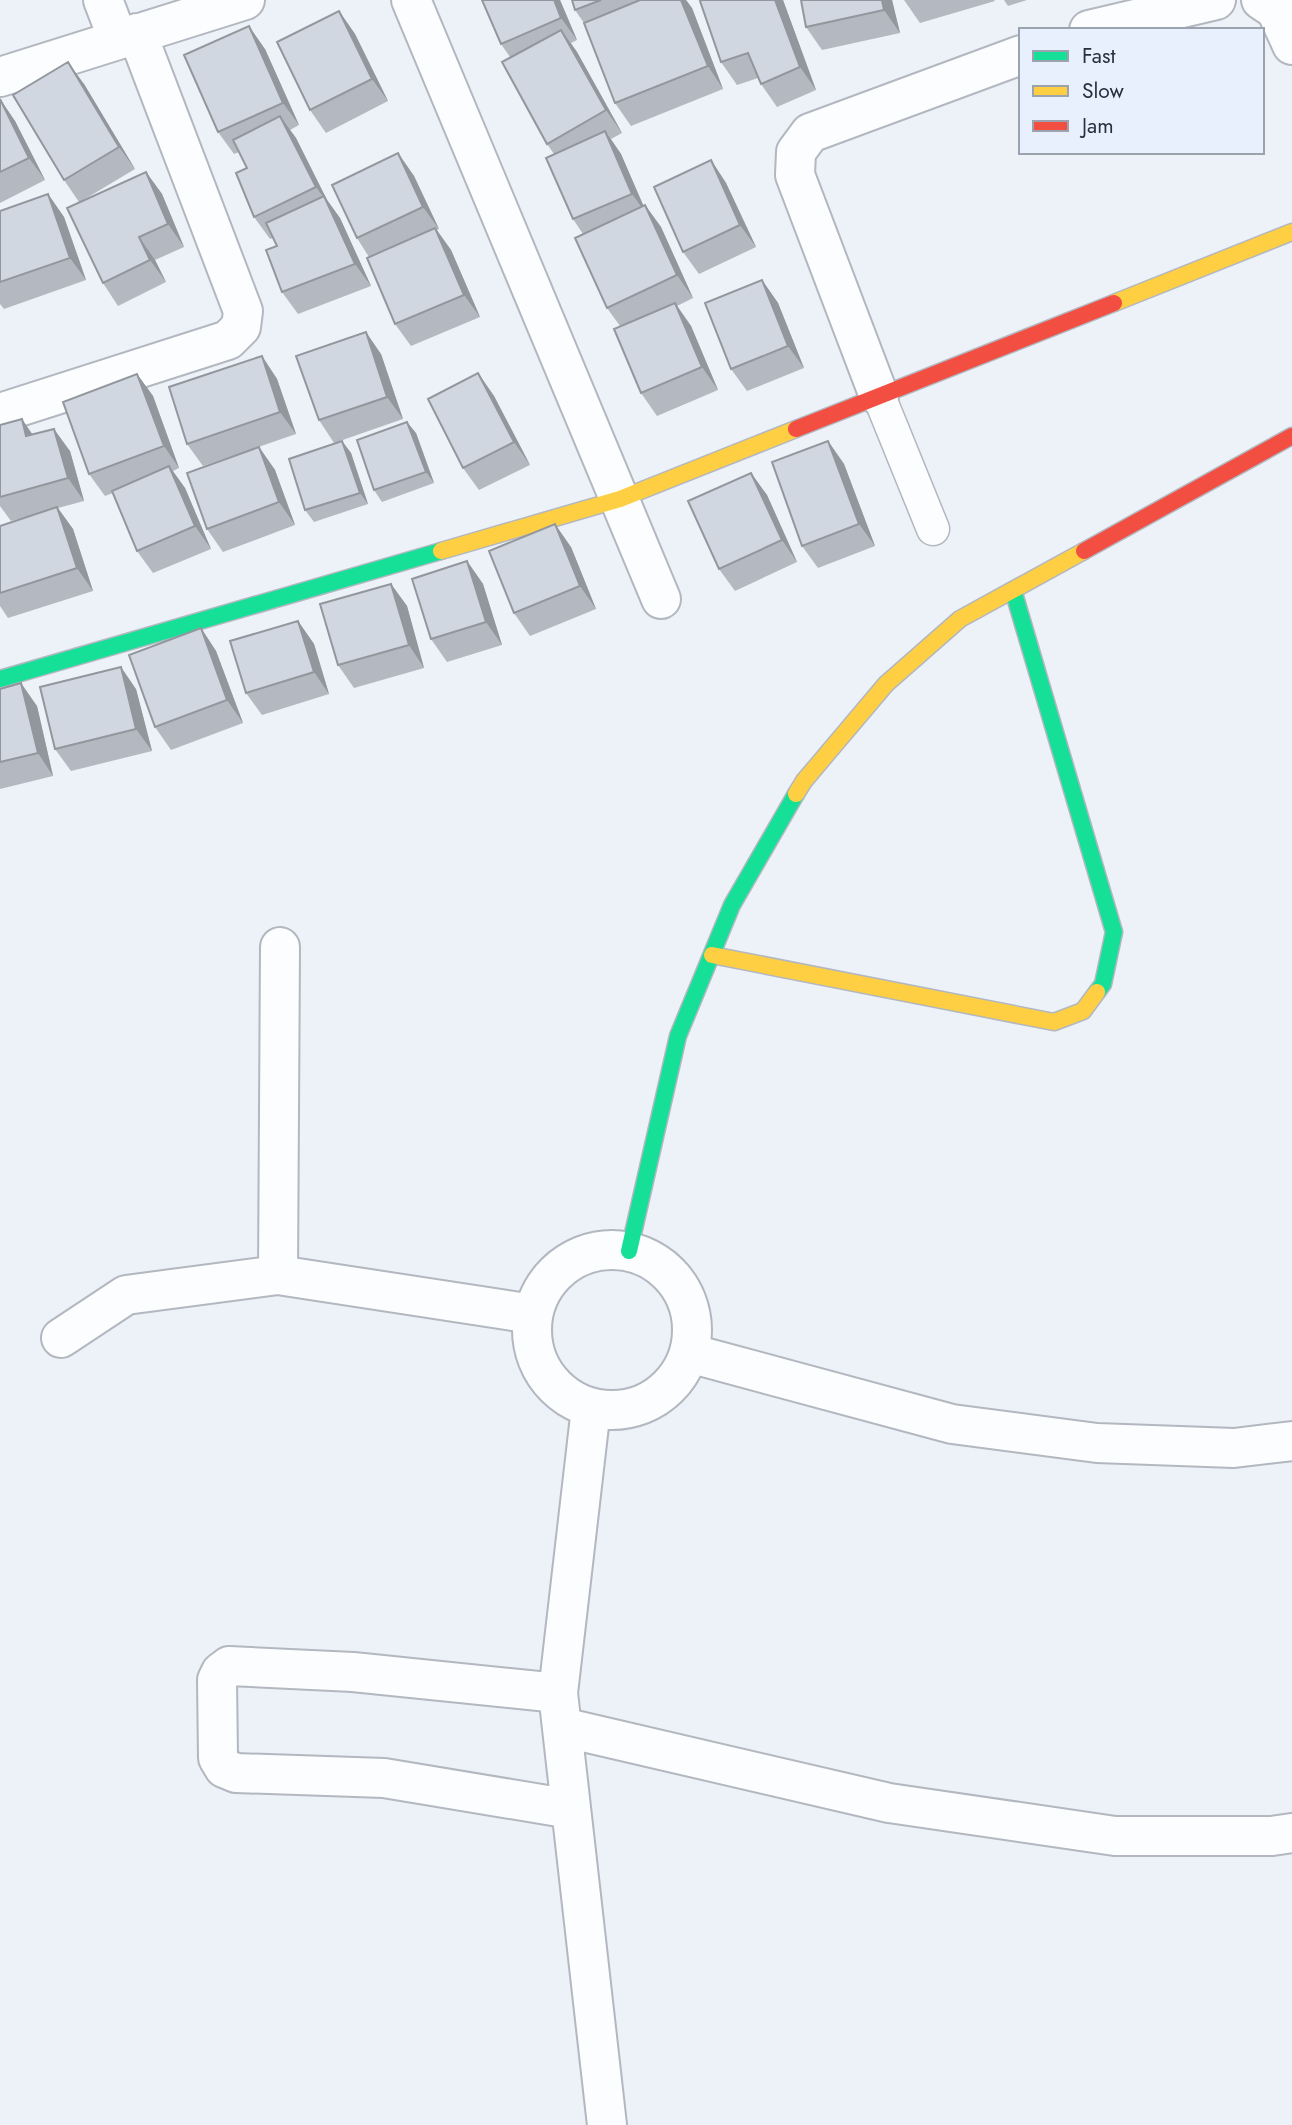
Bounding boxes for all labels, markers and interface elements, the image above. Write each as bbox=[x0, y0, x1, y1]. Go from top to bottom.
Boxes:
legend bbox=[1019, 28, 1264, 154]
text: Fast bbox=[1082, 41, 1115, 71]
text: Slow bbox=[1082, 76, 1124, 106]
text: Jam bbox=[1079, 111, 1114, 141]

